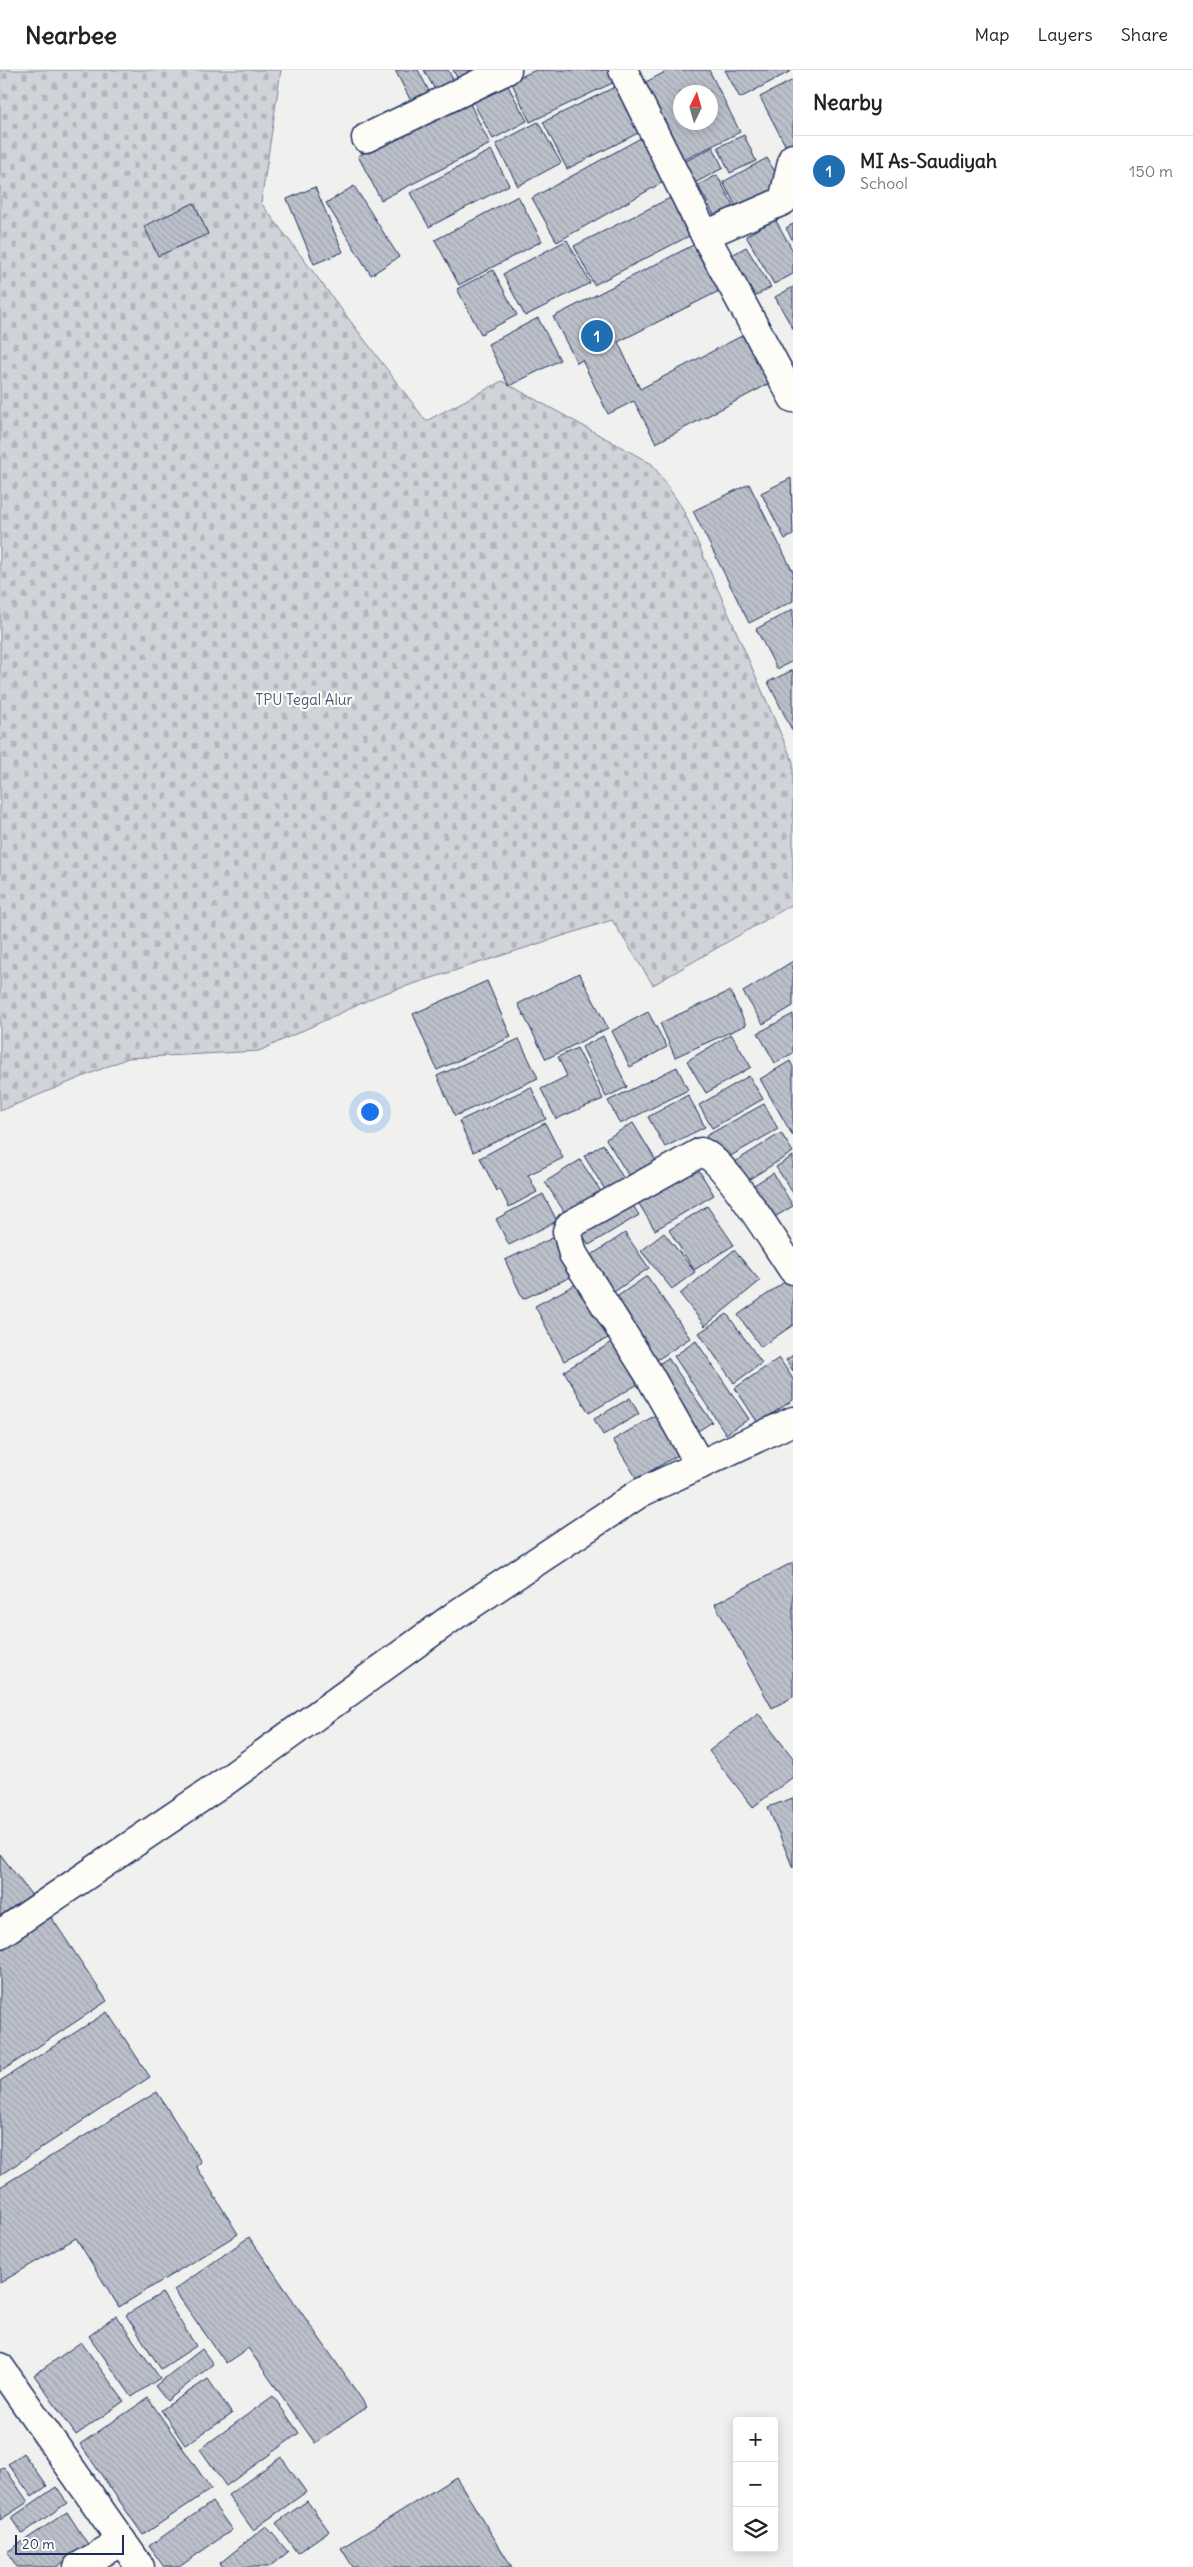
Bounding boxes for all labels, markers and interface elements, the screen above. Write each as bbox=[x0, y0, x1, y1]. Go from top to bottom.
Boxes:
text: Nearbee bbox=[25, 20, 117, 50]
text: Map bbox=[974, 23, 1009, 46]
text: Layers bbox=[1037, 23, 1093, 46]
text: Share bbox=[1121, 23, 1168, 46]
north arrow bbox=[673, 85, 718, 130]
text: Nearby bbox=[813, 89, 883, 116]
text: MI As-Saudiyah bbox=[860, 149, 997, 173]
text: 1 bbox=[826, 161, 832, 181]
text: 150 m bbox=[1129, 161, 1173, 181]
text: School bbox=[860, 173, 908, 193]
pin: 1 bbox=[581, 317, 613, 355]
park label: TPU Tegal Alur bbox=[255, 690, 353, 709]
your location bbox=[357, 1099, 383, 1125]
map controls bbox=[733, 2417, 778, 2552]
button: + bbox=[733, 2417, 778, 2462]
button: − bbox=[733, 2462, 778, 2507]
button: layers bbox=[733, 2507, 778, 2552]
scale bar bbox=[15, 2532, 124, 2555]
text: 20 m bbox=[22, 2535, 55, 2553]

